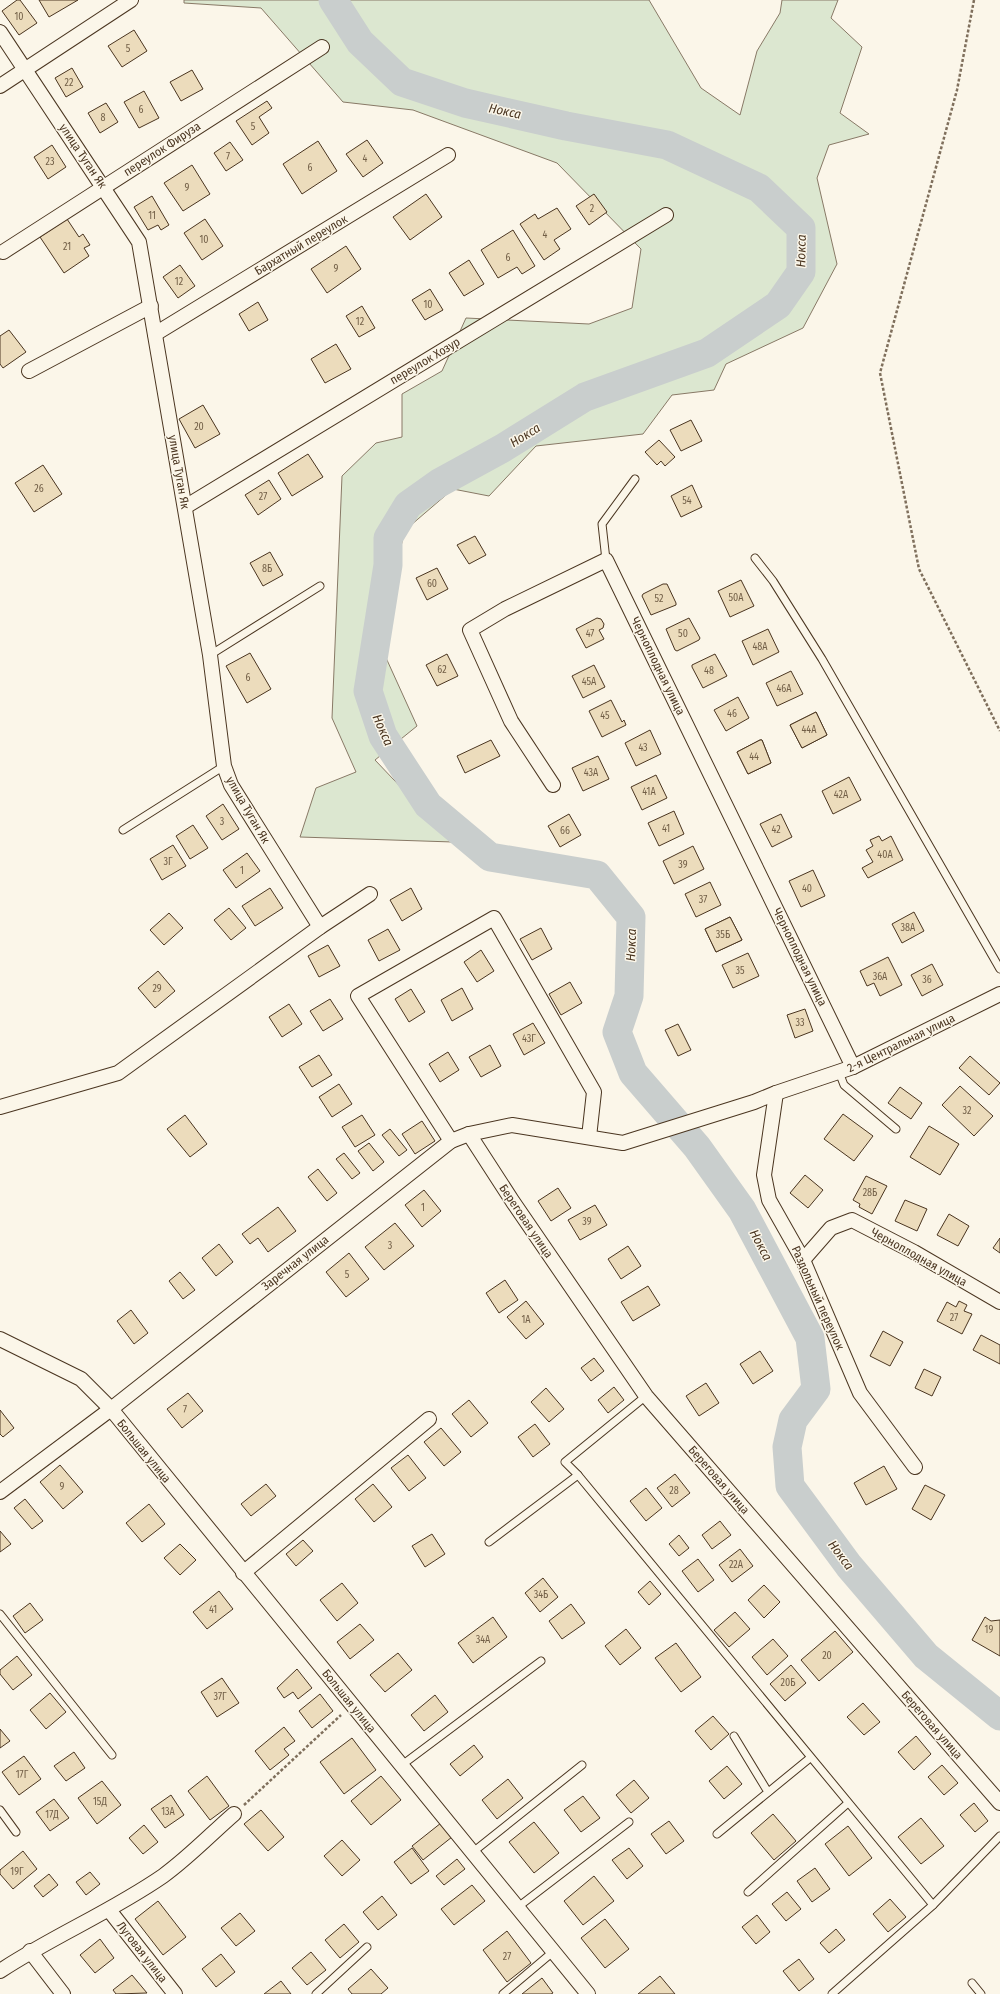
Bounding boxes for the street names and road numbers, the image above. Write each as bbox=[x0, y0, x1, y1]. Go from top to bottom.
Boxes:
street label: переулок Фируза bbox=[121, 119, 203, 179]
street label: улица Туган Як bbox=[56, 121, 110, 191]
street label: Бархатный переулок bbox=[252, 212, 350, 278]
street label: переулок Хозур bbox=[387, 335, 463, 387]
street label: улица Туган Як bbox=[166, 434, 192, 510]
street label: Черноплодная улица bbox=[628, 615, 688, 717]
street label: улица Туган Як bbox=[223, 774, 273, 846]
street label: Черноплодная улица bbox=[770, 906, 830, 1008]
street label: 2-я Центральная улица bbox=[845, 1011, 957, 1075]
street label: Береговая улица bbox=[496, 1182, 556, 1261]
street label: Черноплодная улица bbox=[869, 1225, 969, 1289]
street label: Заречная улица bbox=[259, 1233, 331, 1293]
street label: Раздольный переулок bbox=[789, 1244, 847, 1352]
street label: Большая улица bbox=[114, 1416, 174, 1486]
street label: Береговая улица bbox=[686, 1443, 753, 1517]
street label: Большая улица bbox=[319, 1666, 379, 1736]
street label: Береговая улица bbox=[899, 1688, 966, 1762]
street label: Луговая улица bbox=[114, 1919, 170, 1985]

